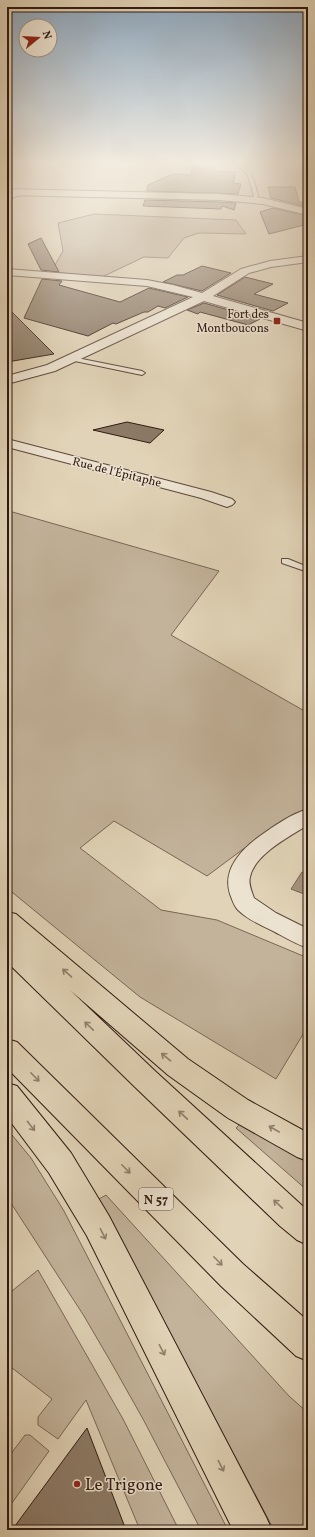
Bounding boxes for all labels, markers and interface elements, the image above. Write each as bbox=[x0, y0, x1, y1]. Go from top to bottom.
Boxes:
north arrow bbox=[18, 18, 58, 58]
text: N bbox=[38, 29, 54, 41]
place label: Fort des Montboucons bbox=[197, 307, 269, 337]
marker: Fort des Montboucons bbox=[272, 316, 282, 326]
street label: Rue de l'Épitaphe bbox=[71, 453, 164, 492]
one-way arrow bbox=[61, 969, 72, 978]
one-way arrow bbox=[84, 1021, 94, 1031]
one-way arrow bbox=[160, 1053, 171, 1062]
one-way arrow bbox=[30, 1073, 40, 1082]
one-way arrow bbox=[178, 1111, 189, 1120]
one-way arrow bbox=[27, 1120, 36, 1131]
one-way arrow bbox=[268, 1124, 280, 1132]
one-way arrow bbox=[122, 1164, 131, 1174]
road number: N 57 bbox=[139, 1188, 173, 1210]
one-way arrow bbox=[274, 1200, 284, 1209]
one-way arrow bbox=[99, 1228, 107, 1240]
one-way arrow bbox=[213, 1256, 223, 1266]
one-way arrow bbox=[158, 1344, 166, 1356]
one-way arrow bbox=[218, 1460, 225, 1472]
place label: Le Trigone bbox=[85, 1474, 163, 1497]
marker: Le Trigone bbox=[72, 1479, 82, 1489]

